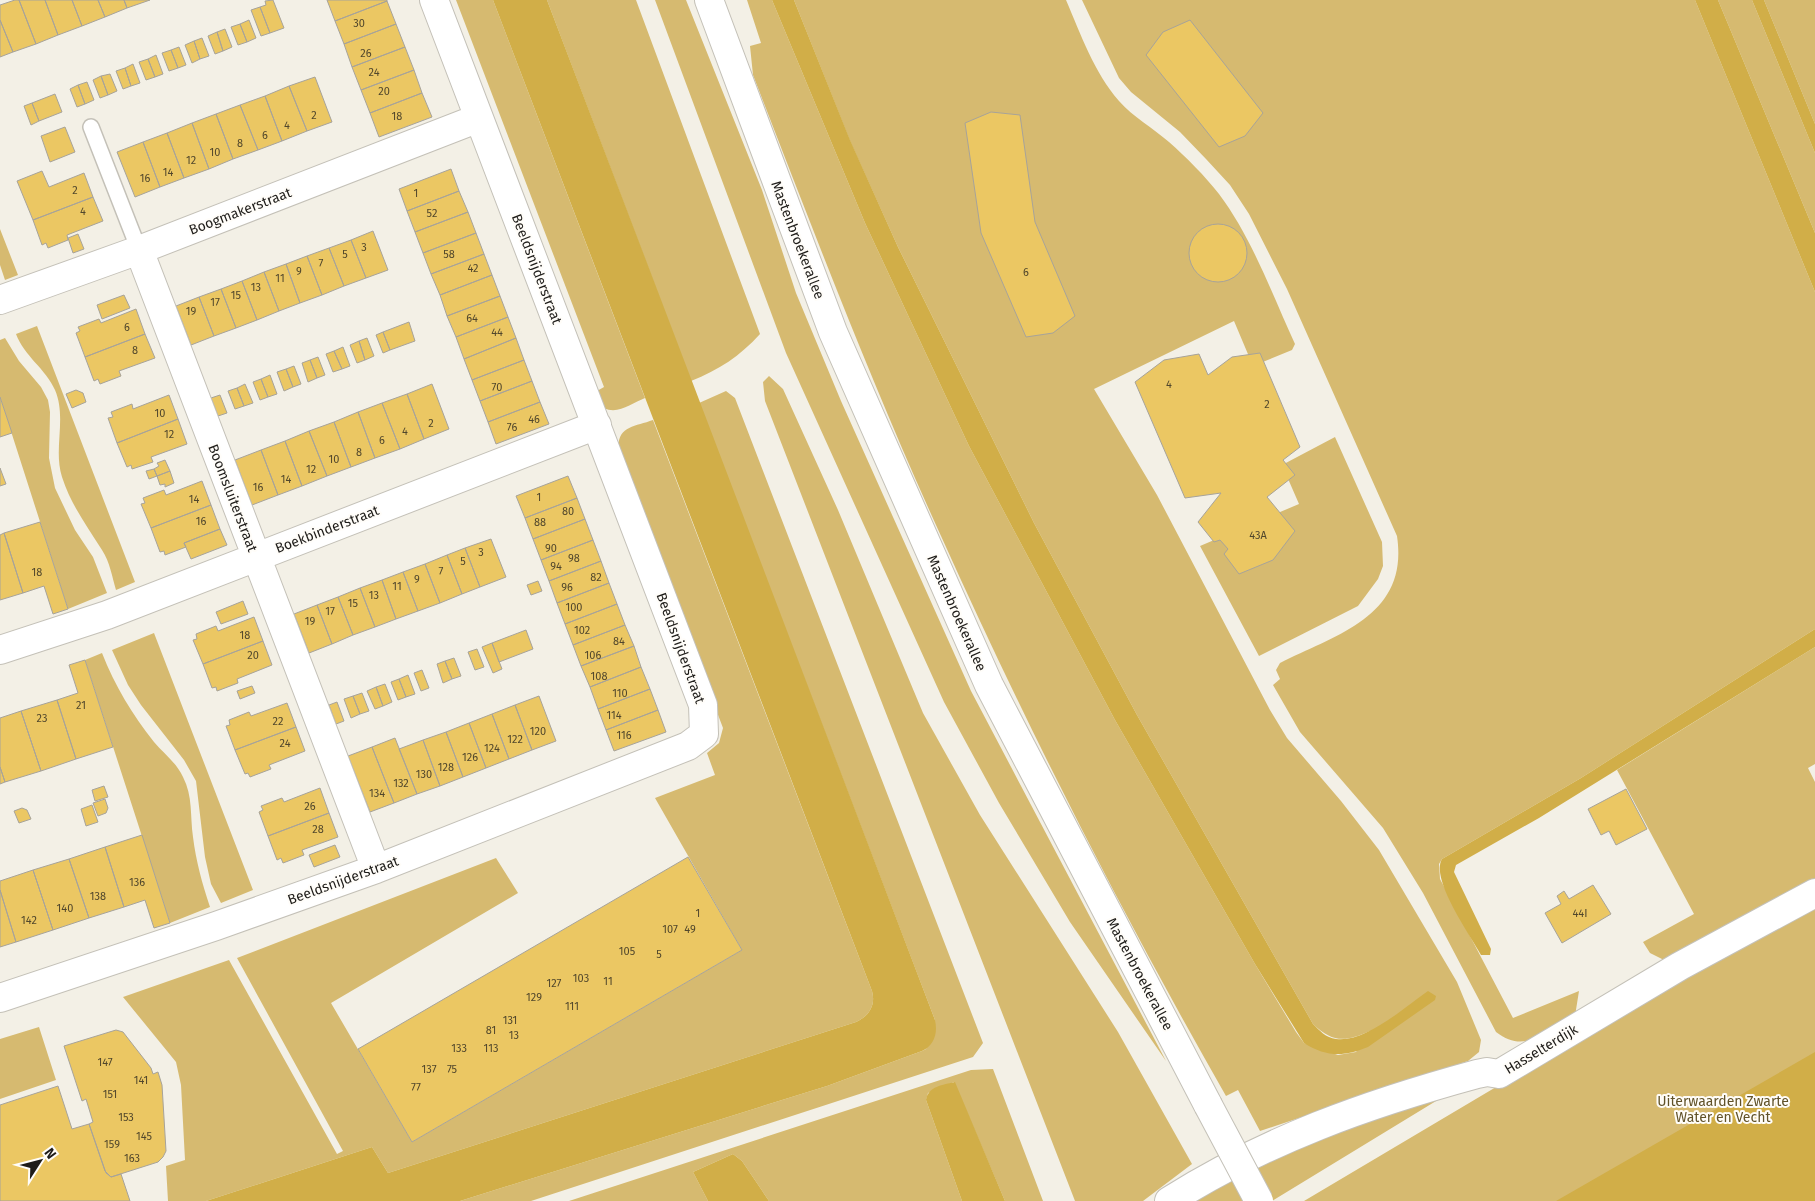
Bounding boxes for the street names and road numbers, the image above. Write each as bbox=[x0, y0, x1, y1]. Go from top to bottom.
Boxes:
street label: Mastenbroekerallee bbox=[767, 179, 828, 302]
street label: Boogmakerstraat bbox=[187, 184, 295, 239]
street label: Beeldsnijderstraat bbox=[508, 212, 566, 328]
street label: Boomsluiterstraat bbox=[204, 442, 261, 555]
street label: Boekbinderstraat bbox=[273, 502, 382, 557]
street label: Mastenbroekerallee bbox=[923, 553, 990, 674]
street label: Beeldsnijderstraat bbox=[653, 590, 709, 707]
street label: Beeldsnijderstraat bbox=[285, 852, 402, 908]
street label: Mastenbroekerallee bbox=[1103, 915, 1176, 1033]
street label: Hasselterdijk bbox=[1502, 1020, 1582, 1078]

